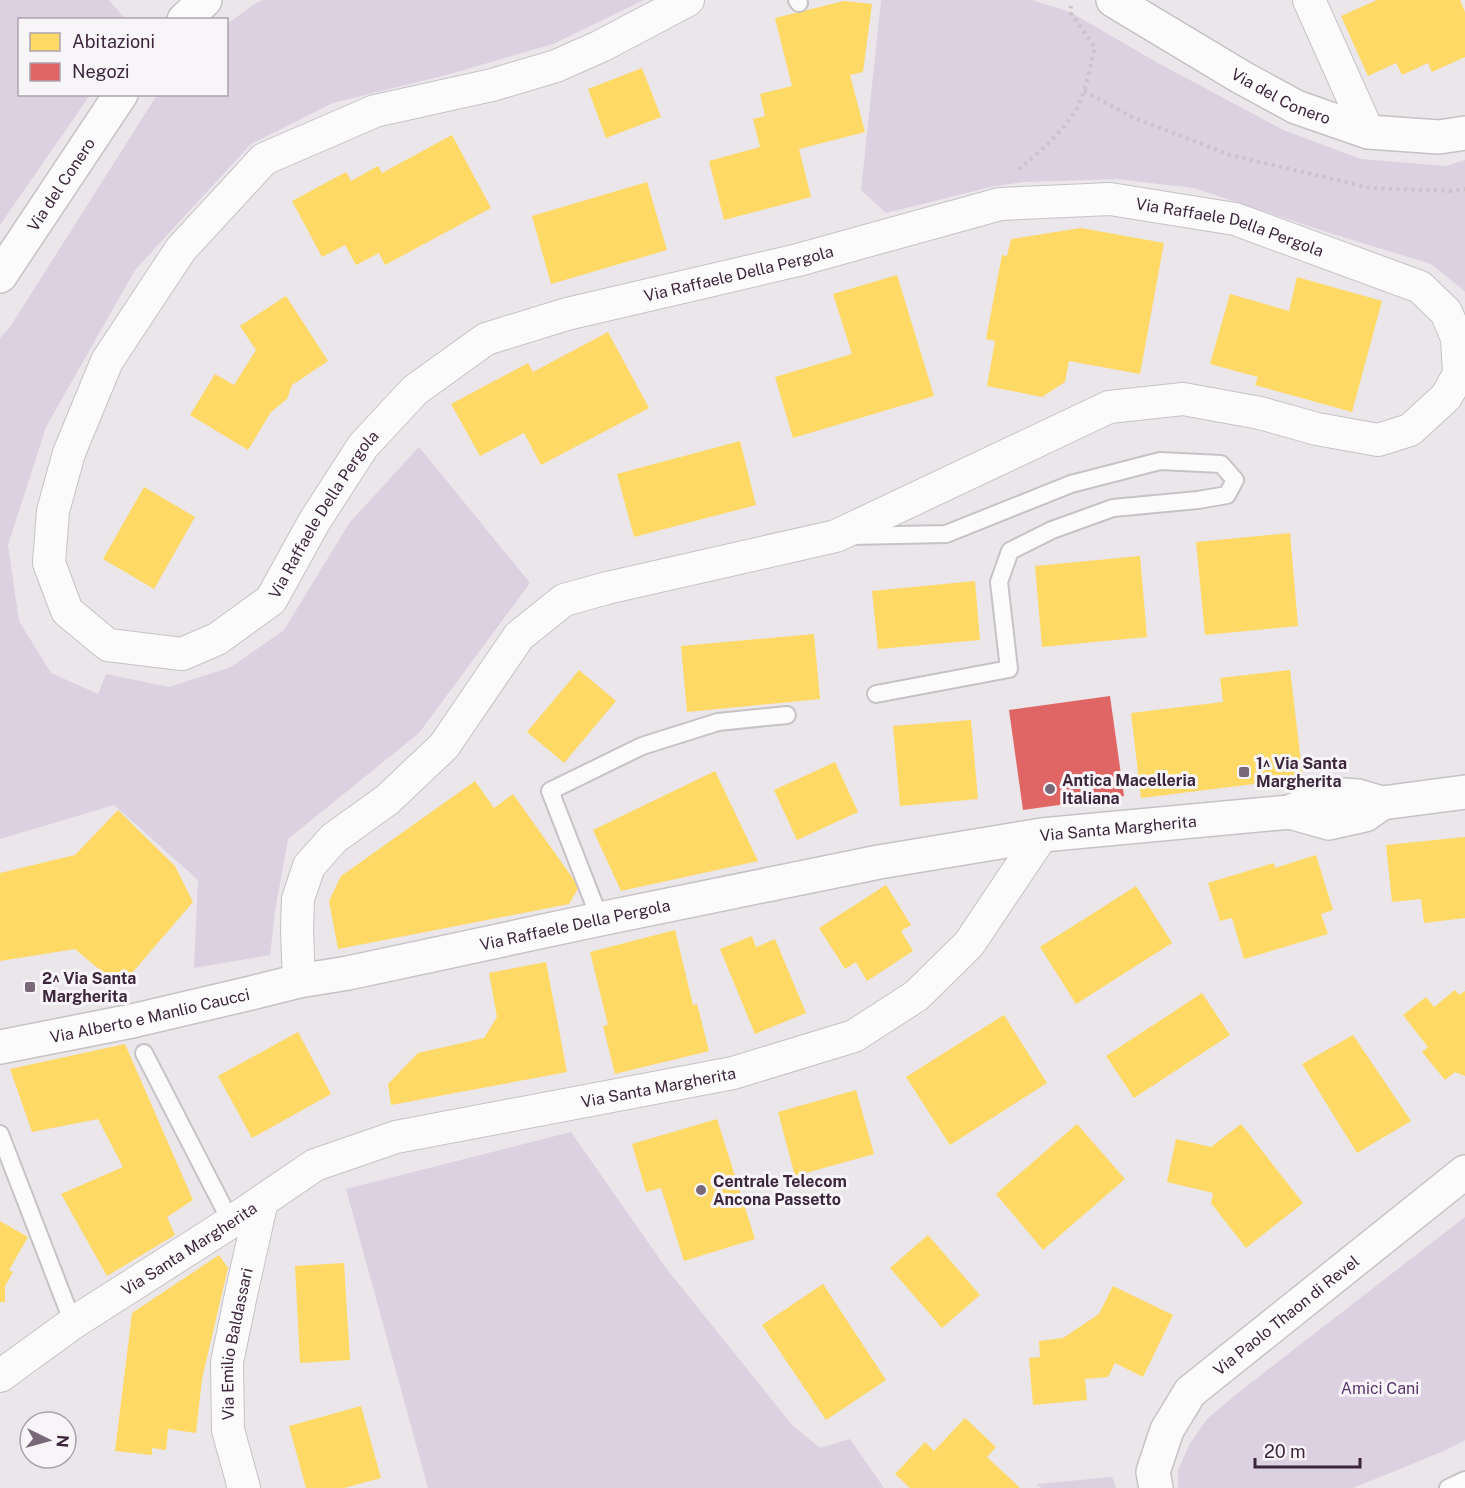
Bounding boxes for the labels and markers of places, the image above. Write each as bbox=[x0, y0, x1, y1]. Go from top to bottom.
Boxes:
place label: 1^ Via Santa Margherita bbox=[1256, 754, 1347, 791]
marker: 1^ Via Santa Margherita bbox=[1237, 765, 1251, 779]
place label: Antica Macelleria Italiana bbox=[1062, 771, 1196, 808]
marker: Antica Macelleria Italiana bbox=[1043, 782, 1057, 796]
place label: 2^ Via Santa Margherita bbox=[42, 969, 136, 1006]
marker: 2^ Via Santa Margherita bbox=[23, 980, 37, 994]
place label: Centrale Telecom Ancona Passetto bbox=[713, 1172, 847, 1209]
marker: Centrale Telecom Ancona Passetto bbox=[694, 1183, 708, 1197]

